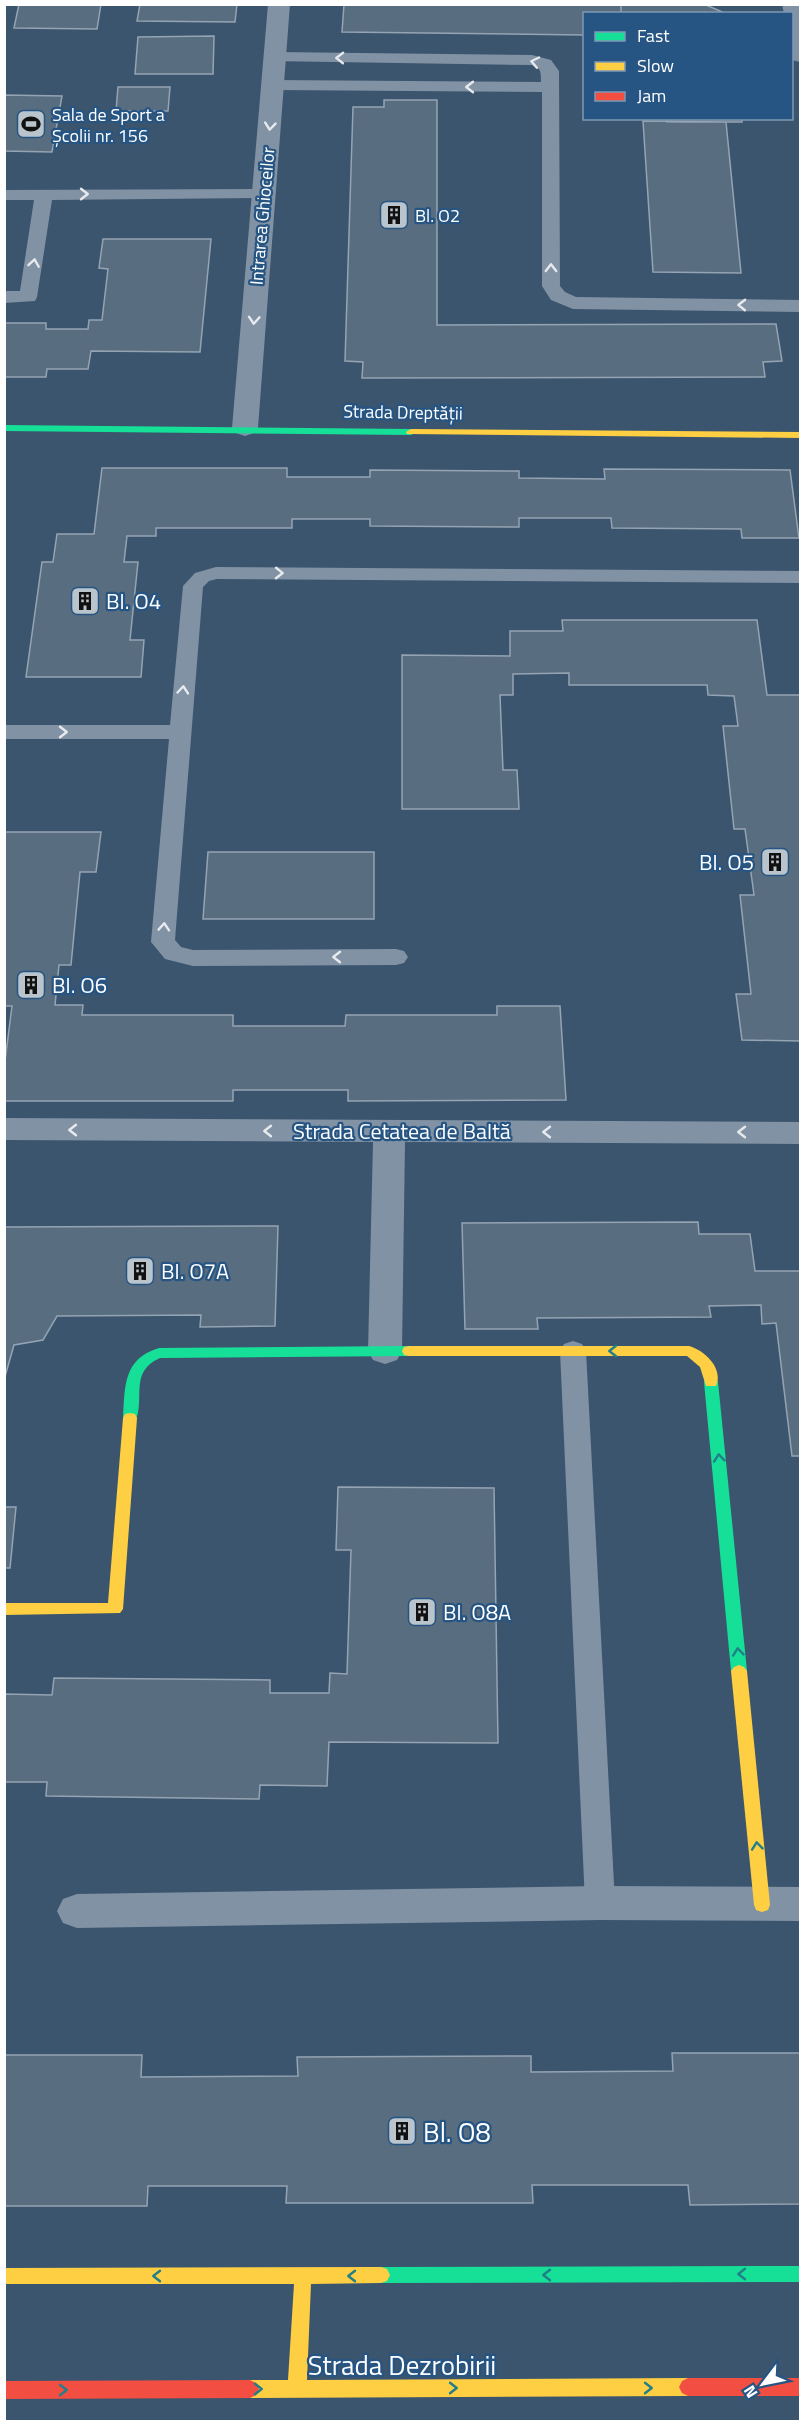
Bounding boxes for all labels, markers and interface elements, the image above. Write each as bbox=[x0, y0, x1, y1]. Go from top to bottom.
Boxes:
legend bbox=[583, 12, 793, 120]
text: Fast bbox=[637, 22, 670, 49]
one-way arrow bbox=[336, 52, 345, 64]
text: Slow bbox=[637, 52, 674, 79]
one-way arrow bbox=[530, 56, 540, 69]
one-way arrow bbox=[465, 81, 474, 93]
text: Jam bbox=[637, 82, 666, 109]
place label: Sala de Sport a Școlii nr. 156 bbox=[52, 101, 165, 149]
sports icon: Sala de Sport a Școlii nr. 156 bbox=[15, 108, 47, 140]
one-way arrow bbox=[264, 121, 277, 130]
street label: Intrarea Ghioceilor bbox=[243, 146, 281, 286]
one-way arrow bbox=[79, 188, 88, 201]
building icon: Bl. O2 bbox=[378, 199, 410, 231]
place label: Bl. O2 bbox=[415, 202, 460, 229]
one-way arrow bbox=[27, 258, 39, 268]
one-way arrow bbox=[544, 264, 557, 273]
one-way arrow bbox=[738, 299, 747, 311]
one-way arrow bbox=[247, 315, 260, 324]
street label: Strada Dreptății bbox=[343, 397, 463, 427]
one-way arrow bbox=[274, 567, 283, 579]
place label: Bl. O4 bbox=[106, 584, 161, 618]
building icon: Bl. O4 bbox=[69, 585, 101, 617]
one-way arrow bbox=[176, 686, 189, 695]
one-way arrow bbox=[58, 726, 67, 738]
place label: Bl. O5 bbox=[699, 845, 754, 879]
building icon: Bl. O5 bbox=[759, 846, 791, 878]
one-way arrow bbox=[158, 922, 171, 931]
one-way arrow bbox=[333, 951, 342, 963]
place label: Bl. O6 bbox=[52, 968, 107, 1002]
building icon: Bl. O6 bbox=[15, 969, 47, 1001]
street label: Strada Cetatea de Baltă bbox=[293, 1114, 511, 1148]
one-way arrow bbox=[69, 1124, 78, 1136]
one-way arrow bbox=[264, 1125, 273, 1137]
one-way arrow bbox=[543, 1126, 552, 1138]
one-way arrow bbox=[738, 1126, 747, 1138]
place label: Bl. O7A bbox=[161, 1254, 229, 1288]
building icon: Bl. O7A bbox=[124, 1255, 156, 1287]
one-way arrow bbox=[608, 1345, 617, 1357]
one-way arrow bbox=[713, 1454, 726, 1463]
place label: Bl. O8A bbox=[443, 1595, 511, 1629]
building icon: Bl. O8A bbox=[406, 1596, 438, 1628]
one-way arrow bbox=[732, 1648, 745, 1657]
one-way arrow bbox=[751, 1842, 764, 1851]
place label: Bl. O8 bbox=[423, 2111, 491, 2152]
building icon: Bl. O8 bbox=[386, 2115, 418, 2147]
one-way arrow bbox=[738, 2268, 747, 2280]
one-way arrow bbox=[543, 2269, 552, 2281]
one-way arrow bbox=[153, 2270, 162, 2282]
one-way arrow bbox=[348, 2270, 357, 2282]
street label: Strada Dezrobirii bbox=[308, 2344, 496, 2385]
north arrow bbox=[733, 2354, 793, 2414]
text: N bbox=[737, 2381, 763, 2403]
one-way arrow bbox=[448, 2382, 457, 2394]
one-way arrow bbox=[643, 2382, 652, 2394]
one-way arrow bbox=[253, 2383, 262, 2395]
one-way arrow bbox=[58, 2384, 67, 2396]

